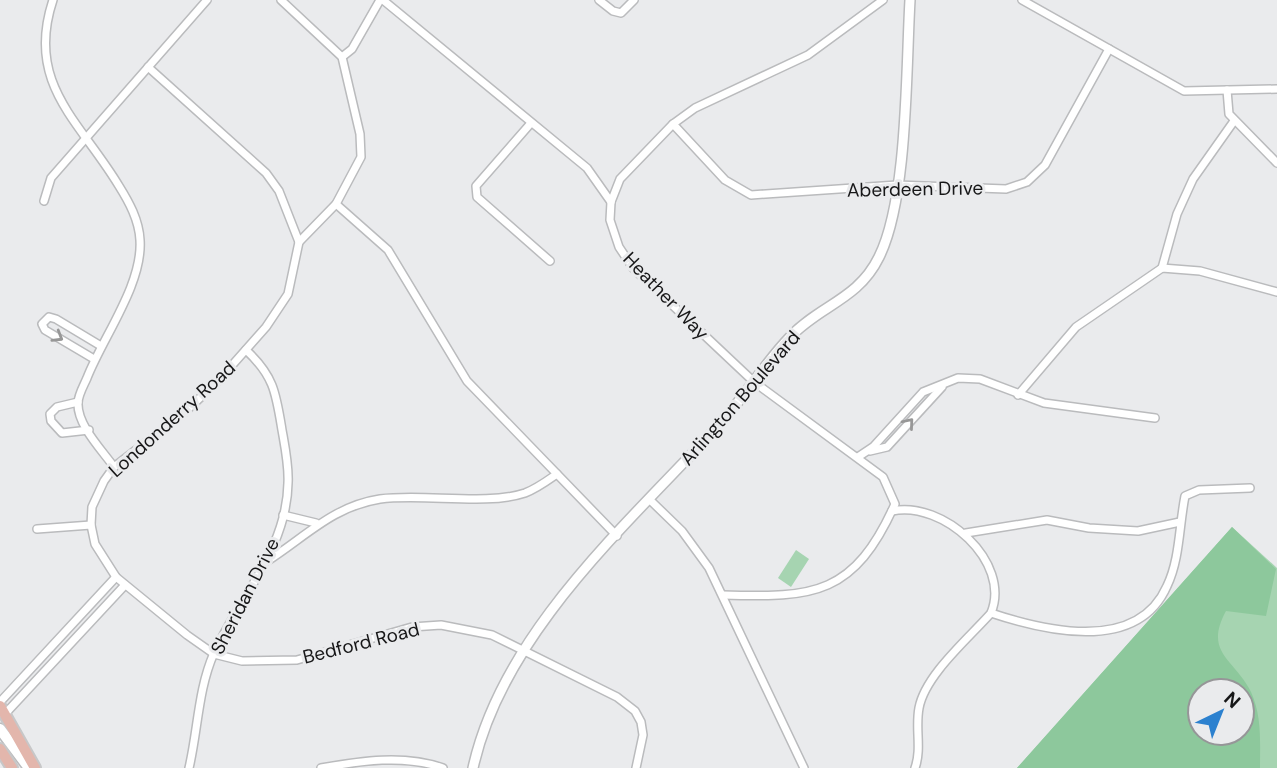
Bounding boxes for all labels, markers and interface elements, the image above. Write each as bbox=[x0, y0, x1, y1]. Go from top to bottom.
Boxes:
street label: Aberdeen Drive bbox=[847, 175, 983, 203]
street label: Heather Way bbox=[618, 247, 715, 346]
street label: Arlington Boulevard bbox=[674, 325, 806, 471]
one-way arrow bbox=[50, 329, 63, 342]
street label: Londonderry Road bbox=[103, 355, 241, 483]
one-way arrow bbox=[901, 418, 913, 431]
street label: Sheridan Drive bbox=[205, 534, 285, 658]
street label: Bedford Road bbox=[300, 616, 422, 670]
north arrow bbox=[1186, 677, 1256, 747]
text: N bbox=[1219, 686, 1246, 714]

